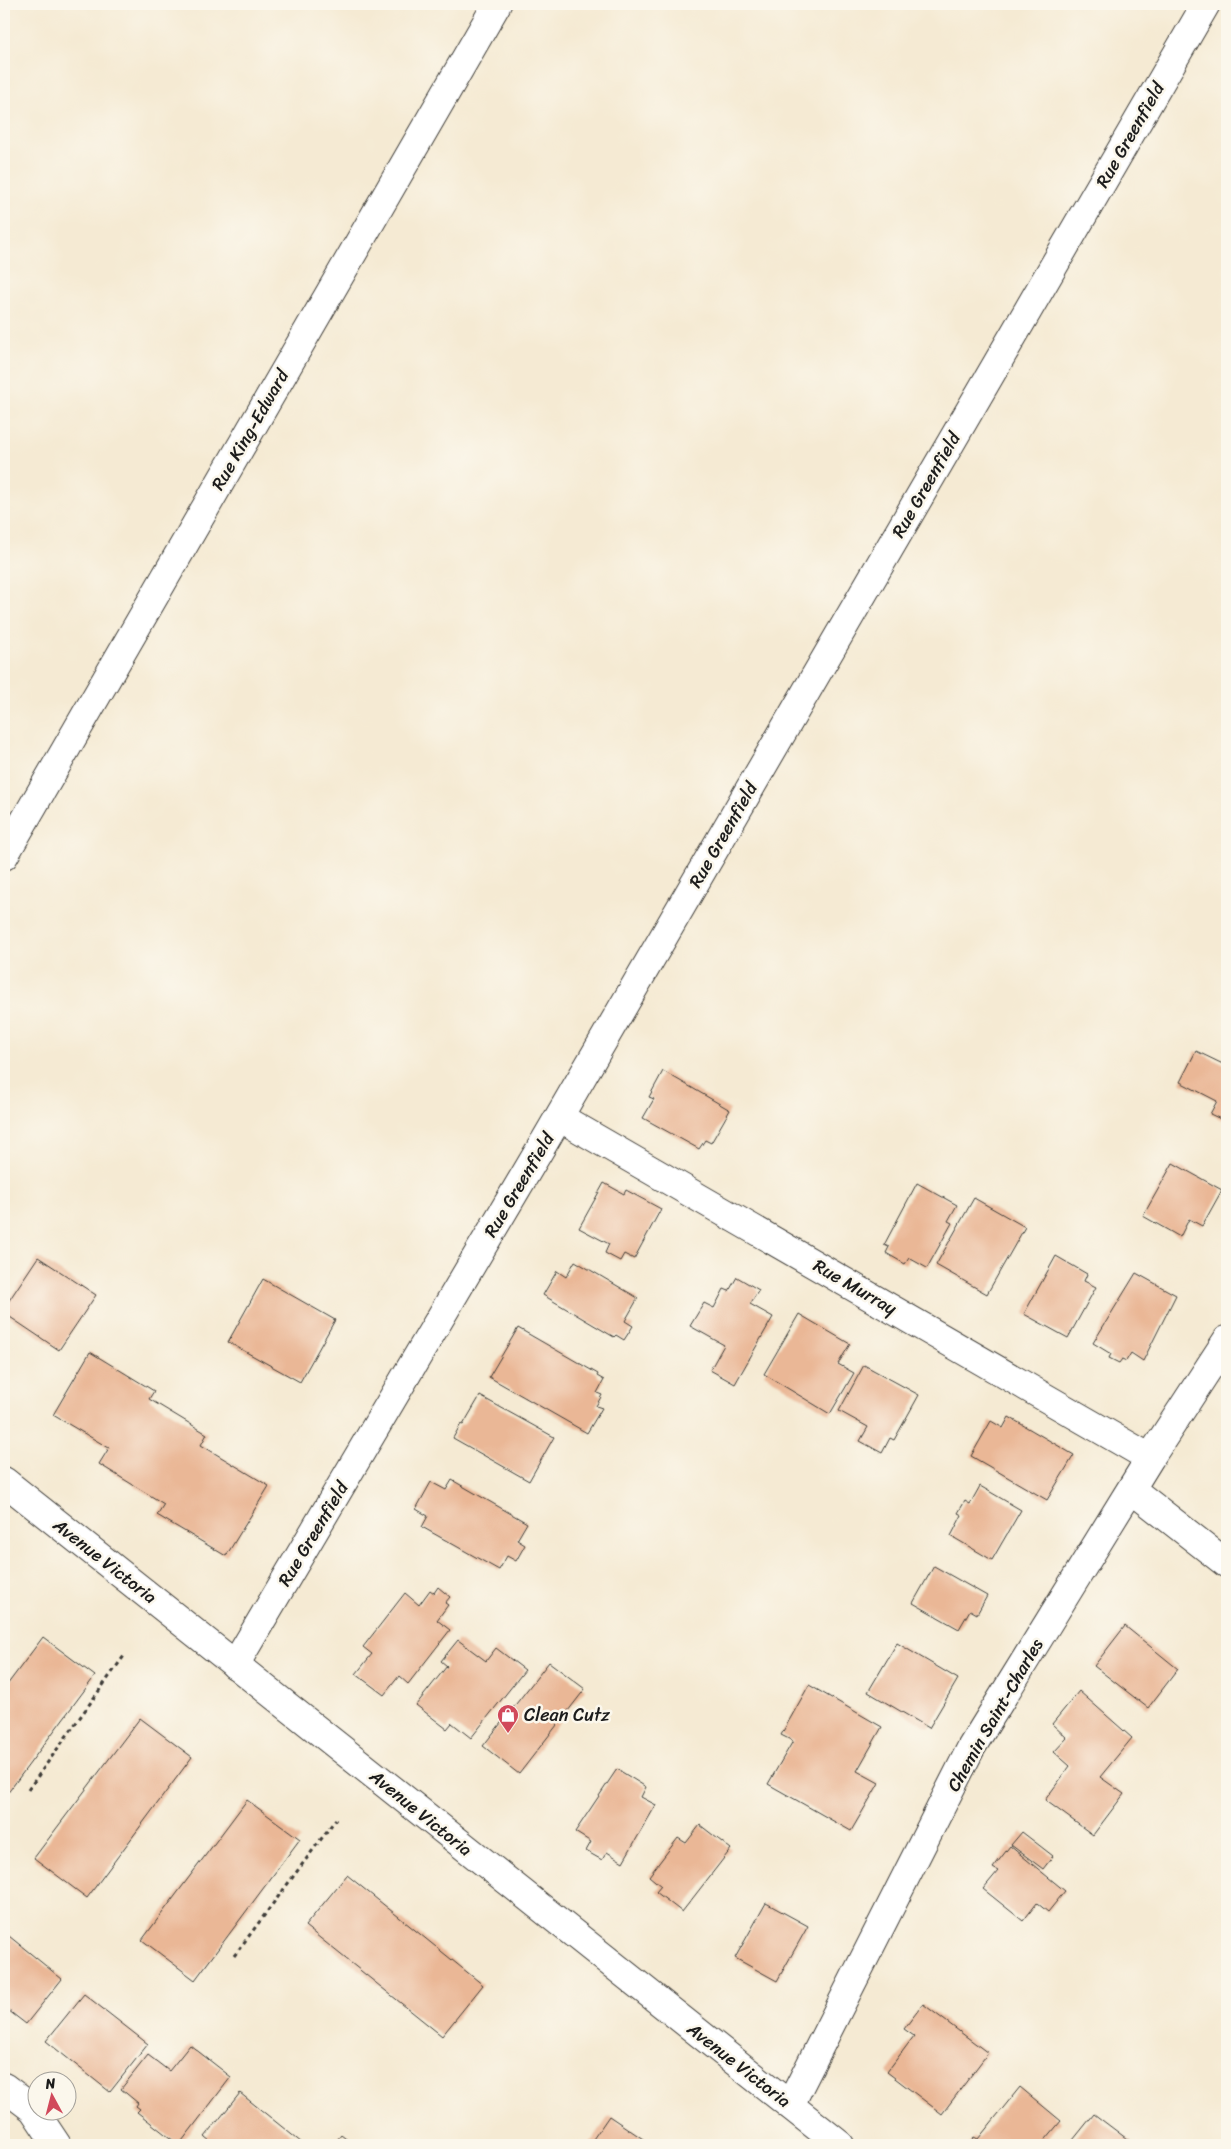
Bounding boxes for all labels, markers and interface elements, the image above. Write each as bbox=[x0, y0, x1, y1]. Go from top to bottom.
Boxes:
street label: Rue Greenfield bbox=[1087, 75, 1174, 194]
street label: Rue King-Edward bbox=[202, 362, 298, 497]
street label: Rue Greenfield bbox=[883, 425, 970, 544]
street label: Rue Greenfield bbox=[680, 775, 767, 894]
street label: Rue Greenfield bbox=[475, 1125, 564, 1244]
street label: Rue Murray bbox=[807, 1250, 904, 1324]
street label: Rue Greenfield bbox=[269, 1474, 358, 1593]
street label: Avenue Victoria bbox=[45, 1509, 164, 1612]
street label: Chemin Saint-Charles bbox=[938, 1632, 1052, 1798]
place label: Clean Cutz bbox=[524, 1699, 610, 1731]
shop icon: Clean Cutz bbox=[496, 1703, 520, 1734]
street label: Avenue Victoria bbox=[362, 1761, 480, 1865]
street label: Avenue Victoria bbox=[679, 2013, 798, 2116]
text: N bbox=[43, 2071, 57, 2097]
north arrow bbox=[28, 2072, 78, 2122]

